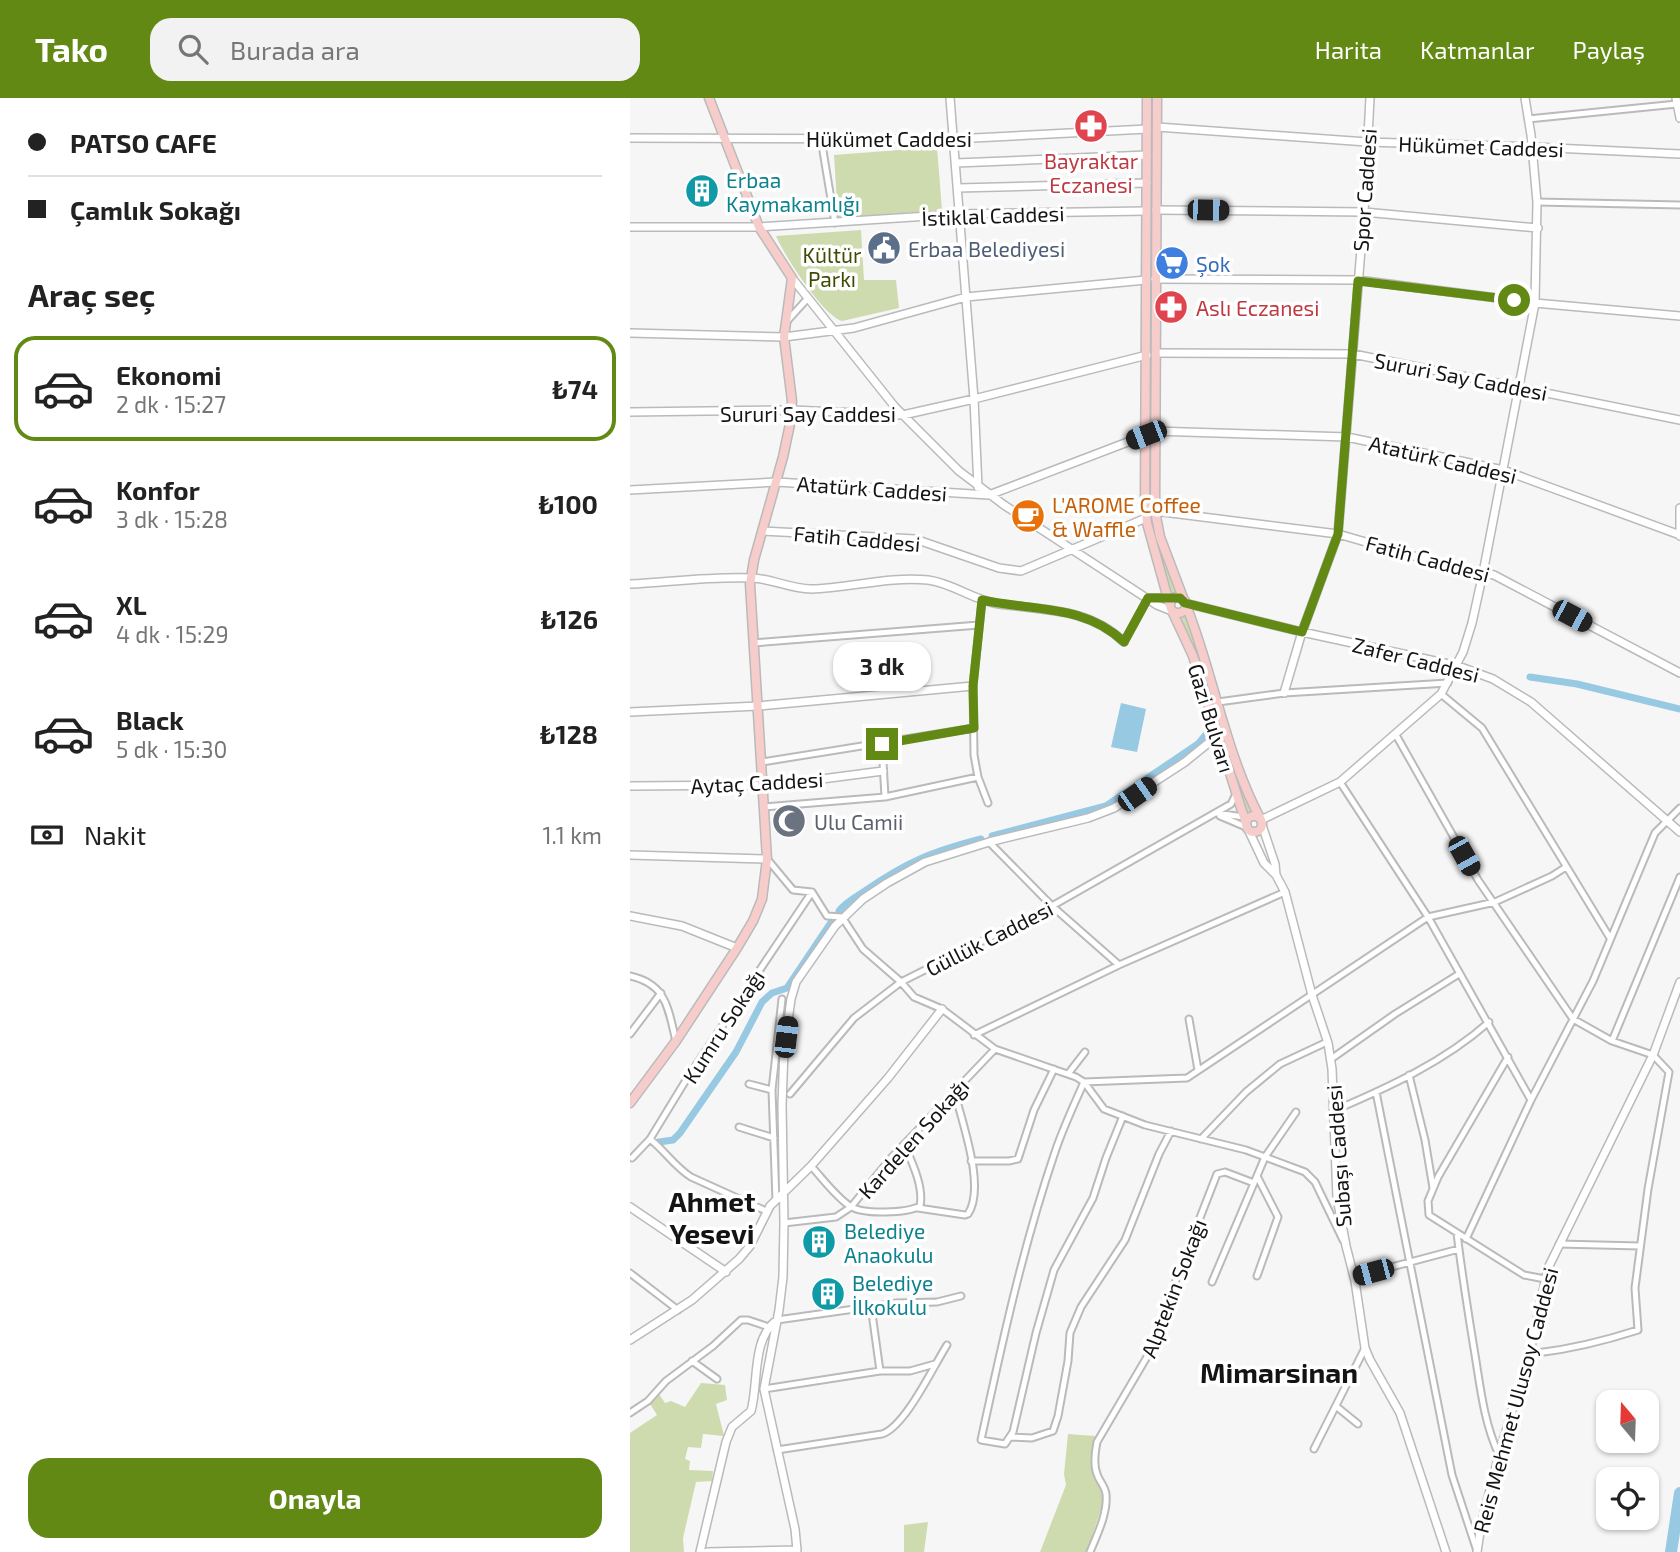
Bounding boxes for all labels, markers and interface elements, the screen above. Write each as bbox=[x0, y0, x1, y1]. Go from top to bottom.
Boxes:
search box bbox=[150, 18, 640, 81]
text: Tako bbox=[35, 29, 108, 69]
icon: search bbox=[174, 30, 212, 68]
text: Burada ara bbox=[230, 34, 360, 65]
text: Harita bbox=[1315, 35, 1382, 64]
text: Katmanlar bbox=[1420, 35, 1535, 64]
text: Paylaş bbox=[1573, 35, 1645, 64]
pharmacy icon: Bayraktar Eczanesi bbox=[1072, 107, 1110, 145]
street label: Hükümet Caddesi bbox=[806, 126, 972, 151]
text: PATSO CAFE bbox=[70, 127, 217, 158]
street label: Spor Caddesi bbox=[1347, 128, 1381, 252]
street label: Hükümet Caddesi bbox=[1398, 131, 1564, 161]
place label: Bayraktar Eczanesi bbox=[1044, 148, 1139, 197]
place label: Erbaa Kaymakamlığı bbox=[726, 167, 860, 216]
building icon: Erbaa Kaymakamlığı bbox=[683, 172, 721, 210]
text: Çamlık Sokağı bbox=[70, 194, 241, 225]
car bbox=[1187, 199, 1230, 221]
street label: İstiklal Caddesi bbox=[921, 200, 1065, 230]
public building icon: Erbaa Belediyesi bbox=[865, 229, 903, 267]
place label: Erbaa Belediyesi bbox=[908, 236, 1065, 261]
park label: Kültür Parkı bbox=[803, 242, 862, 291]
supermarket icon: Şok bbox=[1153, 244, 1191, 282]
place label: Şok bbox=[1196, 251, 1231, 278]
text: Araç seç bbox=[28, 275, 155, 313]
route start bbox=[1498, 284, 1530, 316]
pharmacy icon: Aslı Eczanesi bbox=[1152, 288, 1190, 326]
place label: Aslı Eczanesi bbox=[1196, 295, 1320, 320]
street label: Sururi Say Caddesi bbox=[1372, 347, 1550, 405]
icon: car bbox=[32, 357, 95, 420]
text: Ekonomi bbox=[116, 359, 222, 390]
text: ₺74 bbox=[552, 373, 598, 404]
text: 2 dk · 15:27 bbox=[116, 390, 226, 418]
street label: Sururi Say Caddesi bbox=[720, 401, 896, 426]
car bbox=[1123, 418, 1170, 452]
street label: Atatürk Caddesi bbox=[1367, 430, 1519, 488]
street label: Atatürk Caddesi bbox=[796, 470, 948, 506]
icon: car bbox=[32, 472, 95, 535]
text: Konfor bbox=[116, 474, 200, 505]
text: ₺100 bbox=[538, 488, 598, 519]
place label: L'AROME Coffee & Waffle bbox=[1052, 492, 1201, 541]
cafe icon: L'AROME Coffee & Waffle bbox=[1009, 497, 1047, 535]
text: 3 dk · 15:28 bbox=[116, 505, 228, 533]
street label: Fatih Caddesi bbox=[793, 520, 921, 556]
street label: Fatih Caddesi bbox=[1363, 529, 1493, 587]
icon: car bbox=[32, 587, 95, 650]
text: XL bbox=[116, 589, 147, 620]
car bbox=[1549, 597, 1596, 635]
text: ₺126 bbox=[541, 603, 598, 634]
text: 4 dk · 15:29 bbox=[116, 620, 229, 648]
street label: Zafer Caddesi bbox=[1350, 631, 1482, 687]
callout: 3 dk bbox=[833, 642, 931, 692]
text: 3 dk bbox=[860, 652, 904, 680]
street label: Gazi Bulvarı bbox=[1184, 661, 1240, 775]
icon: car bbox=[32, 702, 95, 765]
text: Black bbox=[116, 704, 184, 735]
text: ₺128 bbox=[540, 718, 598, 749]
route end bbox=[866, 728, 898, 760]
text: 5 dk · 15:30 bbox=[116, 735, 227, 763]
street label: Aytaç Caddesi bbox=[690, 766, 824, 800]
car bbox=[1114, 773, 1161, 815]
mosque icon: Ulu Camii bbox=[770, 802, 808, 840]
place label: Ulu Camii bbox=[814, 809, 903, 834]
icon: cash bbox=[28, 816, 66, 854]
text: Nakit bbox=[84, 819, 146, 850]
text: 1.1 km bbox=[542, 821, 602, 849]
car bbox=[1445, 833, 1484, 879]
street label: Güllük Caddesi bbox=[921, 895, 1057, 981]
street label: Kumru Sokağı bbox=[677, 964, 769, 1088]
car bbox=[774, 1015, 799, 1059]
street label: Kardelen Sokağı bbox=[853, 1073, 973, 1203]
street label: Subaşı Caddesi bbox=[1321, 1084, 1357, 1228]
district label: Ahmet Yesevi bbox=[668, 1184, 756, 1250]
street label: Alptekin Sokağı bbox=[1135, 1215, 1211, 1361]
place label: Belediye Anaokulu bbox=[844, 1218, 934, 1267]
building icon: Belediye Anaokulu bbox=[800, 1223, 838, 1261]
car bbox=[1350, 1256, 1397, 1288]
street label: Reis Mehmet Ulusoy Caddesi bbox=[1468, 1265, 1562, 1535]
place label: Belediye İlkokulu bbox=[852, 1270, 933, 1319]
building icon: Belediye İlkokulu bbox=[809, 1275, 847, 1313]
district label: Mimarsinan bbox=[1200, 1355, 1358, 1389]
north arrow bbox=[1596, 1390, 1659, 1452]
map controls bbox=[1596, 1390, 1659, 1530]
button: Onayla bbox=[28, 1458, 602, 1538]
button: locate bbox=[1596, 1467, 1659, 1530]

